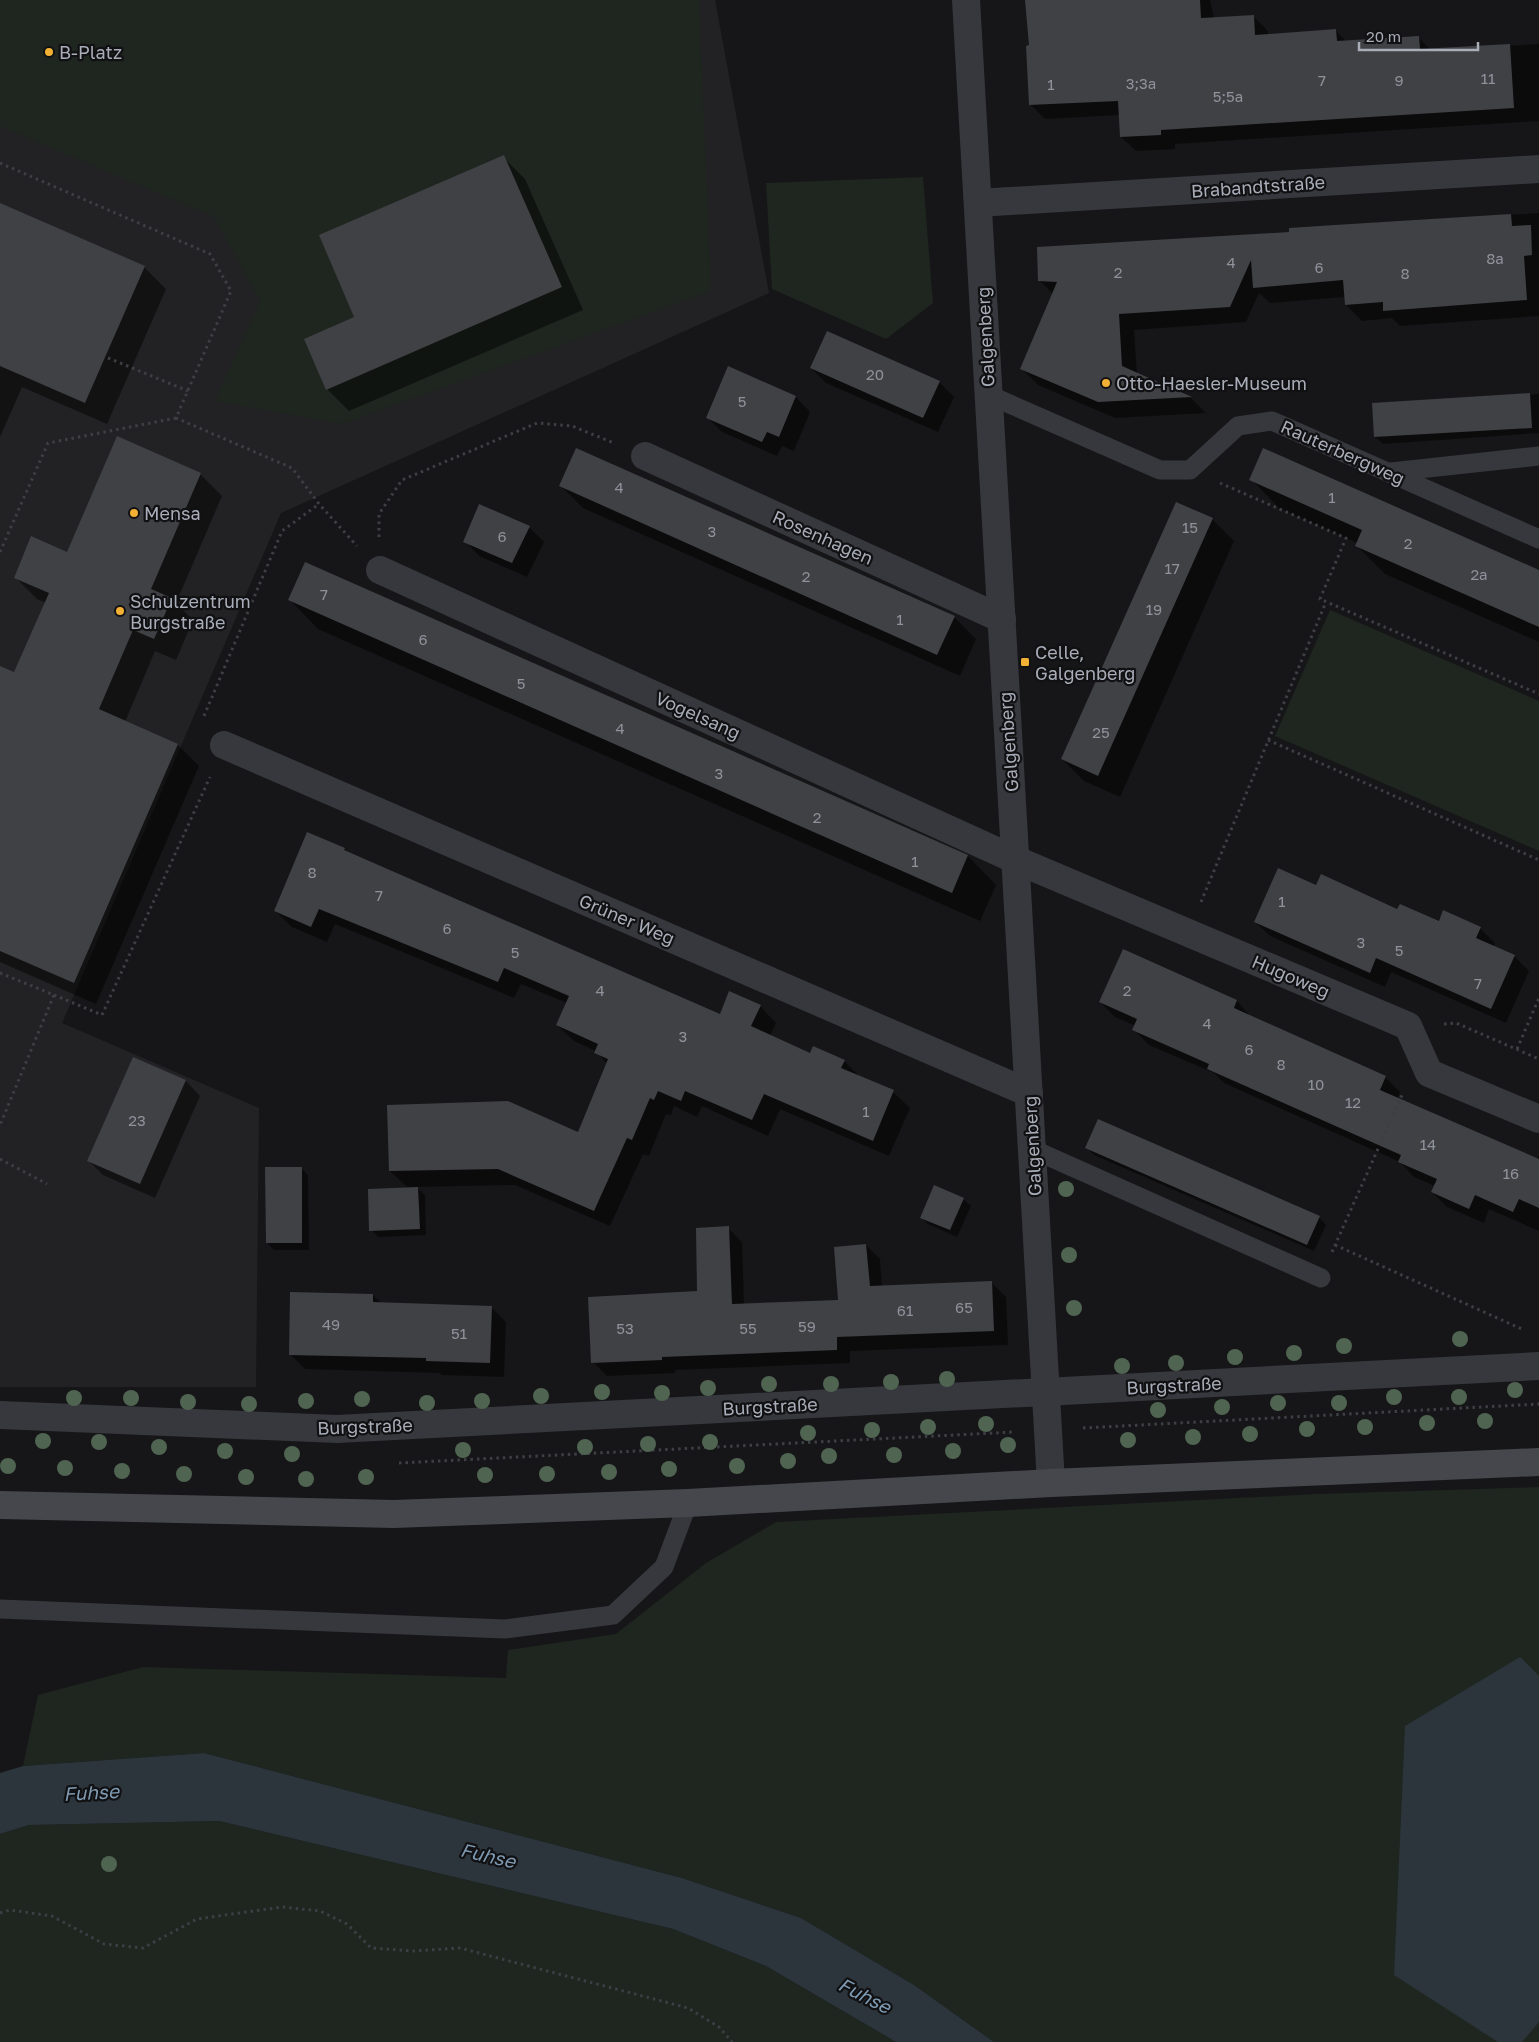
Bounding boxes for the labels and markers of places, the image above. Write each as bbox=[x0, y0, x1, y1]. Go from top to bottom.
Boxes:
place label: B-Platz bbox=[59, 41, 122, 63]
marker: B-Platz bbox=[43, 46, 55, 58]
place label: Otto-Haesler-Museum bbox=[1116, 372, 1307, 394]
marker: Otto-Haesler-Museum bbox=[1100, 377, 1112, 389]
place label: Mensa bbox=[144, 502, 201, 524]
marker: Mensa bbox=[128, 507, 140, 519]
place label: Schulzentrum Burgstraße bbox=[130, 590, 251, 633]
marker: Schulzentrum Burgstraße bbox=[114, 605, 126, 617]
place label: Celle, Galgenberg bbox=[1035, 641, 1135, 684]
marker: Celle, Galgenberg bbox=[1019, 656, 1031, 668]

